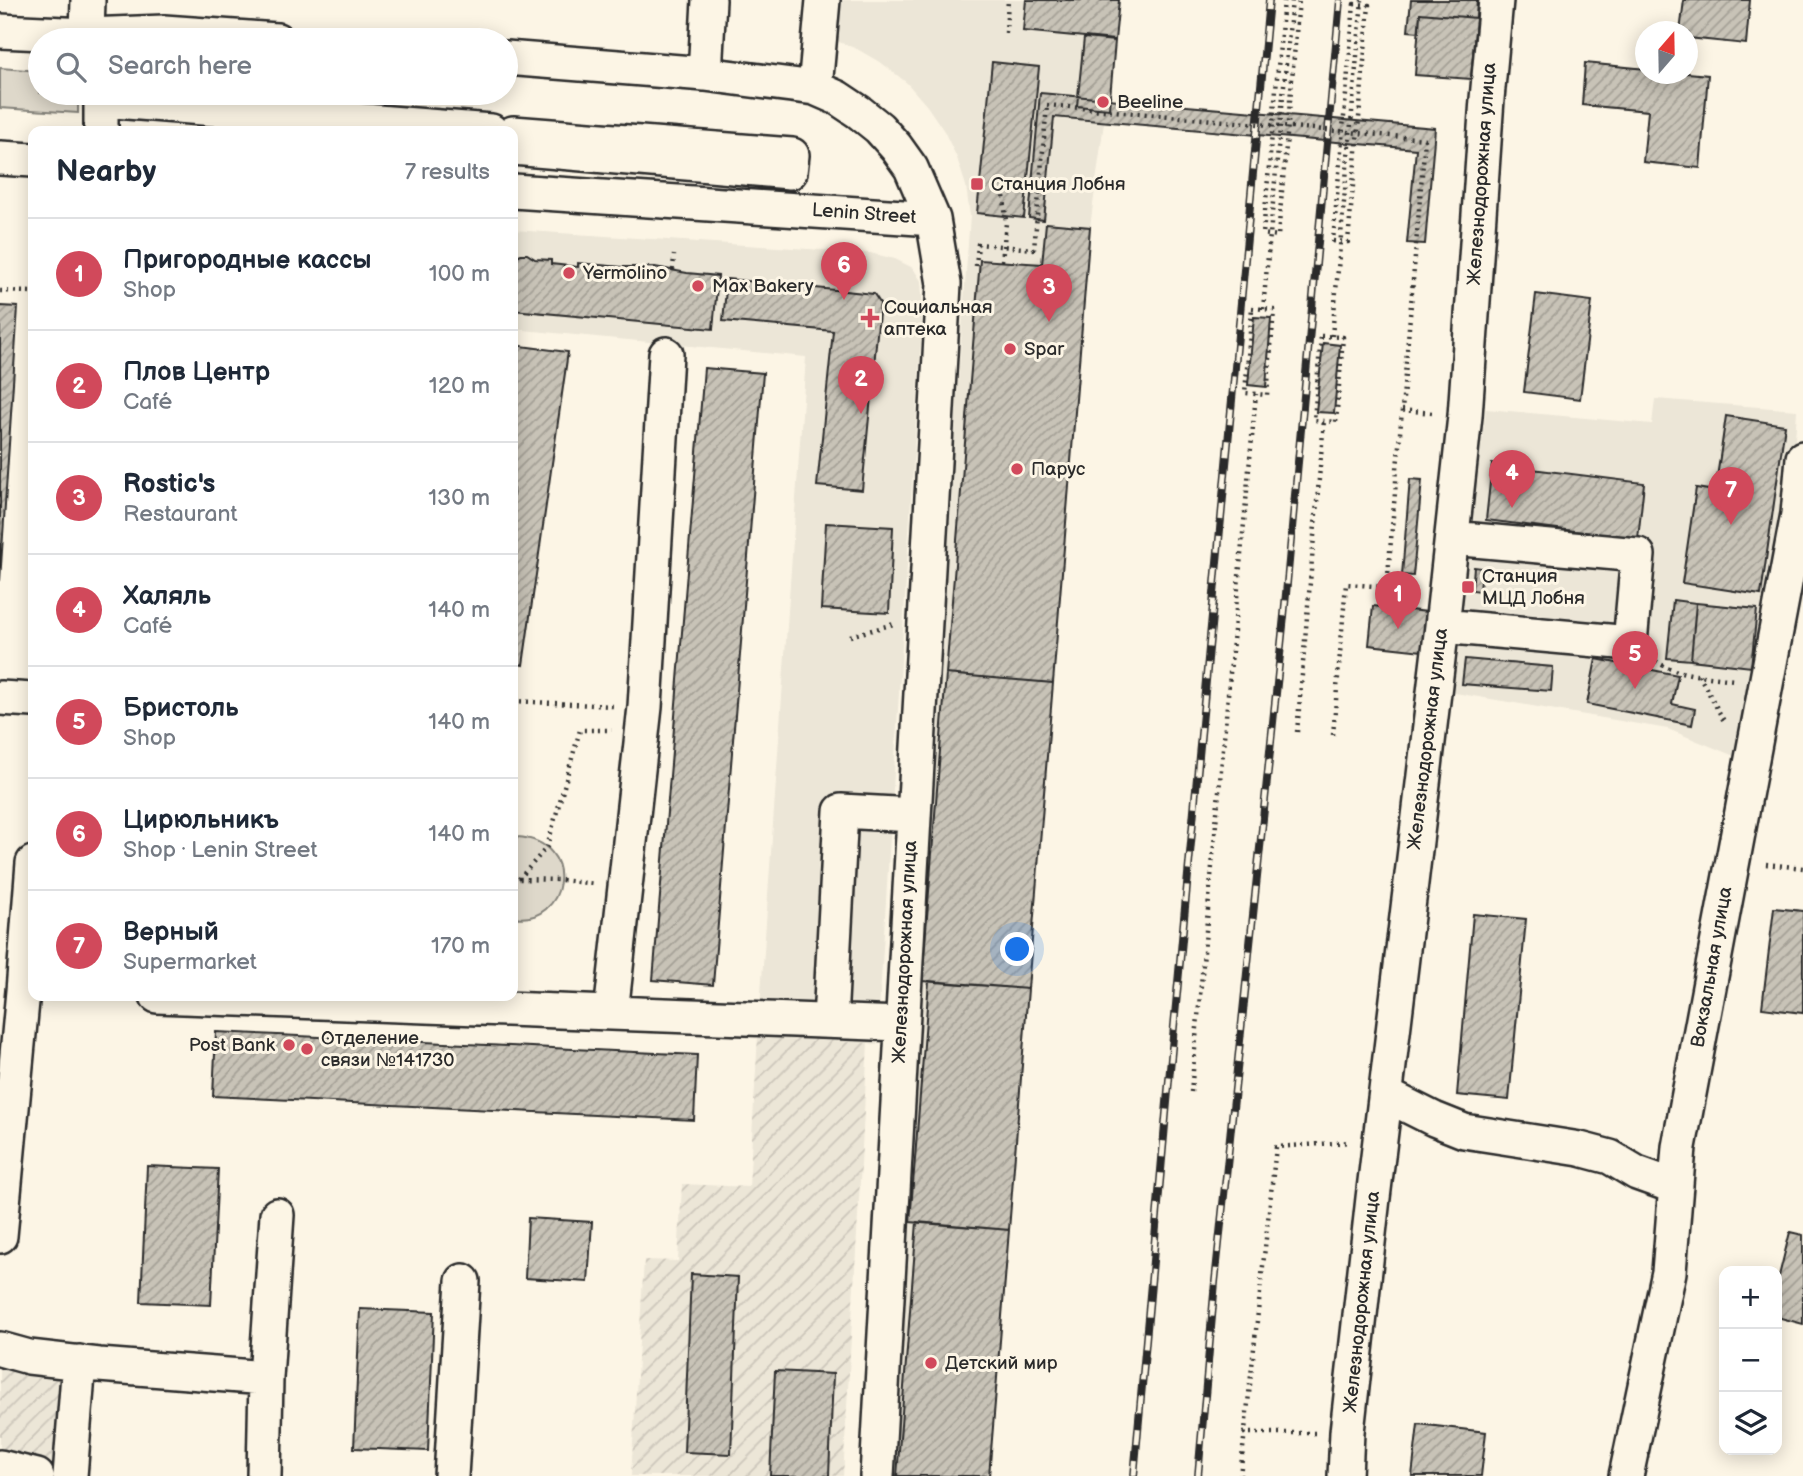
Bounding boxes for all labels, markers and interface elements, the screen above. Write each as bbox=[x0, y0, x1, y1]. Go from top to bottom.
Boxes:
north arrow bbox=[1635, 21, 1698, 84]
search box bbox=[28, 28, 518, 105]
icon: search bbox=[52, 48, 90, 86]
text: Search here bbox=[108, 51, 252, 82]
street label: Железнодорожная улица bbox=[1463, 62, 1501, 286]
place label: Beeline bbox=[1117, 91, 1183, 114]
marker: Beeline bbox=[1095, 94, 1111, 110]
text: Nearby bbox=[56, 154, 156, 190]
text: 7 results bbox=[405, 158, 490, 186]
place label: Станция Лобня bbox=[991, 173, 1125, 196]
marker: Станция Лобня bbox=[969, 176, 985, 192]
street label: Lenin Street bbox=[811, 199, 917, 229]
pin: 6 bbox=[821, 242, 867, 300]
text: Пригородные кассы bbox=[123, 245, 372, 276]
text: 1 bbox=[74, 260, 84, 288]
text: 100 m bbox=[429, 260, 490, 288]
place label: Yermolino bbox=[582, 262, 667, 285]
pin: 3 bbox=[1026, 264, 1072, 322]
marker: Yermolino bbox=[561, 265, 577, 281]
place label: Max Bakery bbox=[712, 275, 814, 298]
text: Shop bbox=[123, 276, 176, 304]
marker: Max Bakery bbox=[690, 278, 706, 294]
place label: Социальная аптека bbox=[884, 296, 993, 341]
marker: Социальная аптека bbox=[862, 310, 878, 326]
place label: Spar bbox=[1024, 338, 1065, 361]
marker: Spar bbox=[1002, 341, 1018, 357]
pin: 2 bbox=[838, 356, 884, 414]
text: Плов Центр bbox=[123, 357, 270, 388]
text: 2 bbox=[72, 372, 86, 400]
text: 120 m bbox=[429, 372, 490, 400]
text: Café bbox=[123, 388, 172, 416]
pin: 4 bbox=[1489, 450, 1535, 508]
place label: Парус bbox=[1031, 458, 1086, 481]
marker: Парус bbox=[1009, 461, 1025, 477]
pin: 7 bbox=[1708, 467, 1754, 525]
text: Rostic's bbox=[123, 469, 215, 500]
text: 3 bbox=[72, 484, 86, 512]
text: 130 m bbox=[428, 484, 490, 512]
text: Restaurant bbox=[123, 500, 237, 528]
place label: Станция МЦД Лобня bbox=[1482, 565, 1585, 610]
pin: 1 bbox=[1375, 571, 1421, 629]
marker: Станция МЦД Лобня bbox=[1460, 579, 1476, 595]
text: Халяль bbox=[123, 581, 211, 612]
text: 4 bbox=[72, 596, 86, 624]
text: 140 m bbox=[428, 596, 490, 624]
text: Café bbox=[123, 612, 172, 640]
street label: Железнодорожная улица bbox=[1403, 627, 1453, 851]
pin: 5 bbox=[1612, 631, 1658, 689]
text: Бристоль bbox=[123, 693, 238, 724]
text: 5 bbox=[72, 708, 86, 736]
text: 140 m bbox=[428, 708, 490, 736]
text: Shop bbox=[123, 724, 176, 752]
text: Цирюльникъ bbox=[123, 805, 279, 836]
text: 6 bbox=[72, 820, 86, 848]
text: 140 m bbox=[428, 820, 490, 848]
text: Shop · Lenin Street bbox=[123, 836, 317, 864]
street label: Железнодорожная улица bbox=[888, 840, 922, 1064]
street label: Вокзальная улица bbox=[1687, 885, 1737, 1049]
text: Верный bbox=[123, 917, 219, 948]
text: 7 bbox=[73, 932, 85, 960]
text: 170 m bbox=[431, 932, 490, 960]
your location bbox=[1000, 932, 1034, 966]
text: Supermarket bbox=[123, 948, 257, 976]
place label: Отделение связи №141730 bbox=[321, 1027, 455, 1072]
place label: Post Bank bbox=[189, 1034, 276, 1057]
marker: Post Bank bbox=[281, 1037, 297, 1053]
marker: Отделение связи №141730 bbox=[299, 1041, 315, 1057]
street label: Железнодорожная улица bbox=[1339, 1190, 1385, 1414]
map controls bbox=[1719, 1266, 1782, 1455]
button: + bbox=[1719, 1266, 1782, 1329]
button: − bbox=[1719, 1329, 1782, 1392]
place label: Детский мир bbox=[945, 1352, 1058, 1375]
marker: Детский мир bbox=[923, 1355, 939, 1371]
button: layers bbox=[1719, 1392, 1782, 1455]

